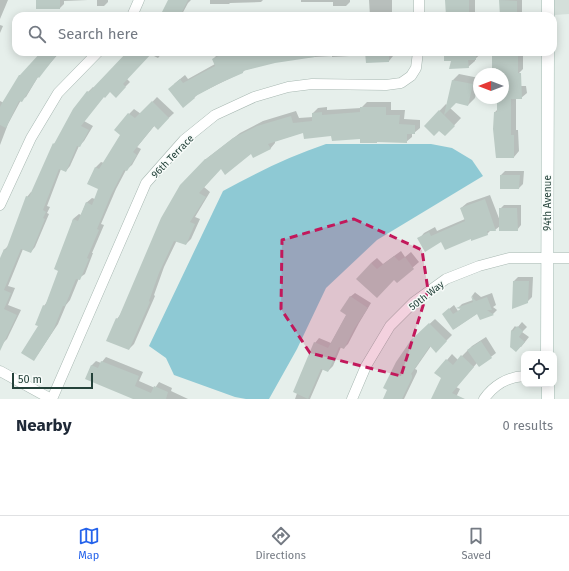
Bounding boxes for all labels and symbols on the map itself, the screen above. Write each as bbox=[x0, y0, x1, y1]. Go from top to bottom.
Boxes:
north arrow bbox=[473, 68, 509, 104]
street label: 96th Terrace bbox=[149, 133, 196, 181]
street label: 94th Avenue bbox=[542, 175, 554, 231]
street label: 50th Way bbox=[407, 278, 446, 313]
scale bar bbox=[12, 371, 93, 390]

